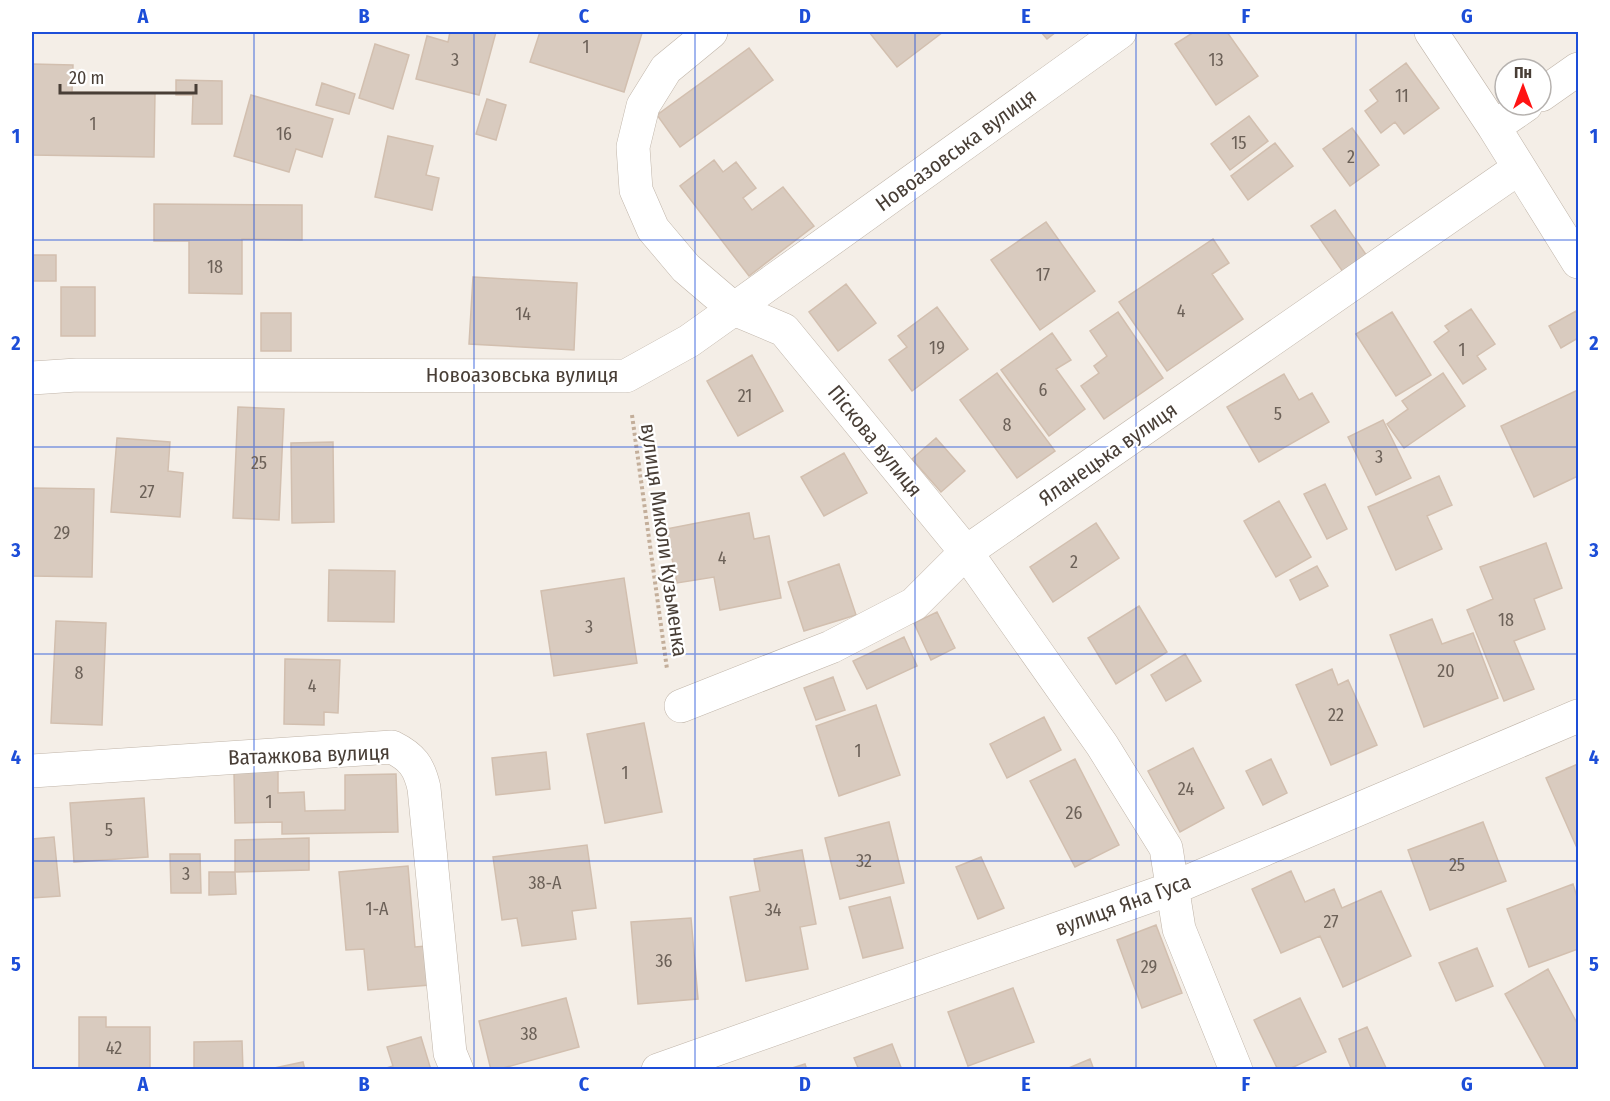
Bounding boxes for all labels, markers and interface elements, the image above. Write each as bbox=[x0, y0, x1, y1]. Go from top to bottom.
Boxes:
text: A bbox=[137, 4, 150, 28]
text: B bbox=[358, 4, 370, 28]
text: C bbox=[579, 4, 590, 28]
text: D bbox=[799, 4, 811, 28]
text: E bbox=[1021, 4, 1031, 28]
text: F bbox=[1242, 4, 1251, 28]
text: G bbox=[1461, 4, 1473, 28]
house number: 1 bbox=[582, 36, 590, 58]
house number: 3 bbox=[451, 49, 459, 71]
house number: 13 bbox=[1208, 49, 1224, 71]
scale bar bbox=[60, 57, 196, 95]
north arrow bbox=[1493, 57, 1553, 117]
text: Пн bbox=[1514, 63, 1532, 82]
text: 20 m bbox=[69, 67, 104, 89]
street label: Новоазовська вулиця bbox=[870, 83, 1042, 217]
house number: 11 bbox=[1395, 85, 1409, 107]
house number: 1 bbox=[89, 113, 97, 135]
house number: 16 bbox=[276, 123, 292, 145]
text: 1 bbox=[12, 124, 20, 148]
text: 1 bbox=[1590, 124, 1598, 148]
house number: 15 bbox=[1231, 132, 1247, 154]
house number: 2 bbox=[1347, 146, 1355, 168]
house number: 18 bbox=[207, 256, 223, 278]
house number: 17 bbox=[1036, 264, 1050, 286]
house number: 4 bbox=[1177, 300, 1186, 322]
house number: 14 bbox=[515, 303, 531, 325]
text: 2 bbox=[10, 331, 21, 355]
text: 2 bbox=[1588, 331, 1599, 355]
house number: 19 bbox=[929, 337, 945, 359]
house number: 1 bbox=[1458, 339, 1466, 361]
street label: Новоазовська вулиця bbox=[426, 362, 618, 388]
house number: 6 bbox=[1039, 379, 1048, 401]
street label: Піскова вулиця bbox=[822, 380, 928, 502]
house number: 21 bbox=[738, 385, 752, 407]
street label: Яланецька вулиця bbox=[1034, 397, 1182, 511]
house number: 5 bbox=[1274, 403, 1282, 425]
house number: 8 bbox=[1003, 414, 1012, 436]
street label: вулиця Миколи Кузьменка bbox=[635, 422, 693, 658]
house number: 3 bbox=[1375, 446, 1383, 468]
house number: 25 bbox=[251, 452, 267, 474]
house number: 27 bbox=[139, 481, 155, 503]
house number: 29 bbox=[54, 522, 70, 544]
text: 3 bbox=[10, 538, 21, 562]
text: 3 bbox=[1588, 538, 1599, 562]
house number: 4 bbox=[718, 547, 727, 569]
house number: 2 bbox=[1070, 551, 1078, 573]
house number: 18 bbox=[1498, 609, 1514, 631]
house number: 3 bbox=[585, 616, 593, 638]
house number: 20 bbox=[1437, 660, 1455, 682]
house number: 8 bbox=[75, 662, 84, 684]
house number: 4 bbox=[308, 675, 317, 697]
house number: 22 bbox=[1328, 704, 1344, 726]
street label: Ватажкова вулиця bbox=[228, 739, 390, 771]
house number: 1 bbox=[854, 740, 862, 762]
text: 4 bbox=[11, 745, 21, 769]
text: 4 bbox=[1589, 745, 1599, 769]
house number: 1 bbox=[621, 762, 629, 784]
house number: 24 bbox=[1178, 778, 1194, 800]
house number: 1 bbox=[265, 791, 273, 813]
house number: 26 bbox=[1066, 802, 1083, 824]
house number: 5 bbox=[105, 819, 113, 841]
house number: 32 bbox=[856, 850, 872, 872]
house number: 25 bbox=[1449, 854, 1465, 876]
house number: 3 bbox=[182, 863, 190, 885]
street label: вулиця Яна Гуса bbox=[1052, 868, 1194, 942]
house number: 38-А bbox=[528, 872, 562, 894]
house number: 1-А bbox=[366, 898, 389, 920]
house number: 34 bbox=[765, 899, 782, 921]
house number: 27 bbox=[1323, 911, 1339, 933]
house number: 36 bbox=[655, 950, 673, 972]
text: 5 bbox=[11, 952, 21, 976]
text: 5 bbox=[1589, 952, 1599, 976]
house number: 29 bbox=[1141, 956, 1157, 978]
house number: 38 bbox=[520, 1023, 538, 1045]
house number: 42 bbox=[106, 1037, 122, 1059]
text: A bbox=[137, 1072, 150, 1096]
text: B bbox=[358, 1072, 370, 1096]
text: C bbox=[579, 1072, 590, 1096]
text: D bbox=[799, 1072, 811, 1096]
text: E bbox=[1021, 1072, 1031, 1096]
text: F bbox=[1242, 1072, 1251, 1096]
text: G bbox=[1461, 1072, 1473, 1096]

